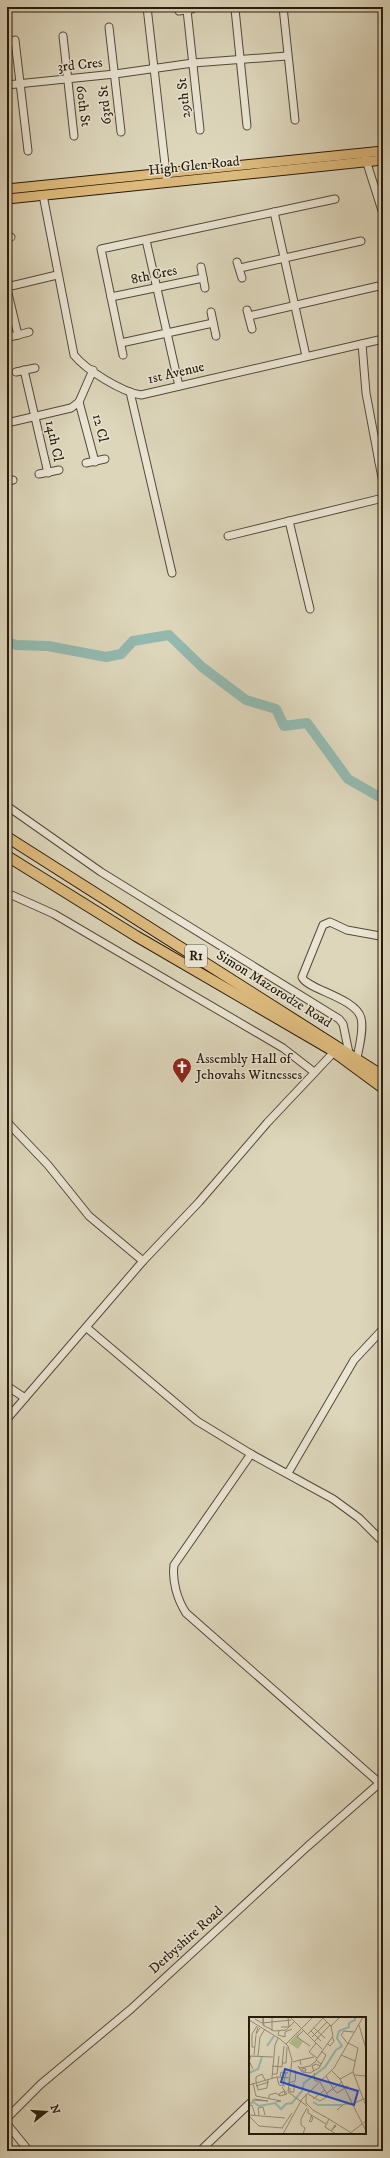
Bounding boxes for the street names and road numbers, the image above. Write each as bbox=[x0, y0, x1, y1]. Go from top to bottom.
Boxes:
street label: 3rd Cres bbox=[57, 54, 104, 76]
street label: 29th St bbox=[173, 76, 195, 119]
street label: 60th St bbox=[71, 84, 95, 128]
street label: 63rd St bbox=[94, 84, 116, 126]
street label: High Glen Road bbox=[148, 152, 240, 180]
street label: 8th Cres bbox=[129, 261, 179, 289]
street label: 1st Avenue bbox=[146, 358, 206, 388]
street label: 12 Cl bbox=[88, 412, 112, 445]
street label: 14th Cl bbox=[41, 419, 67, 464]
road number: R1 bbox=[185, 945, 207, 967]
street label: Simon Mazorodze Road bbox=[213, 946, 335, 1032]
street label: Derbyshire Road bbox=[145, 1902, 227, 1978]

